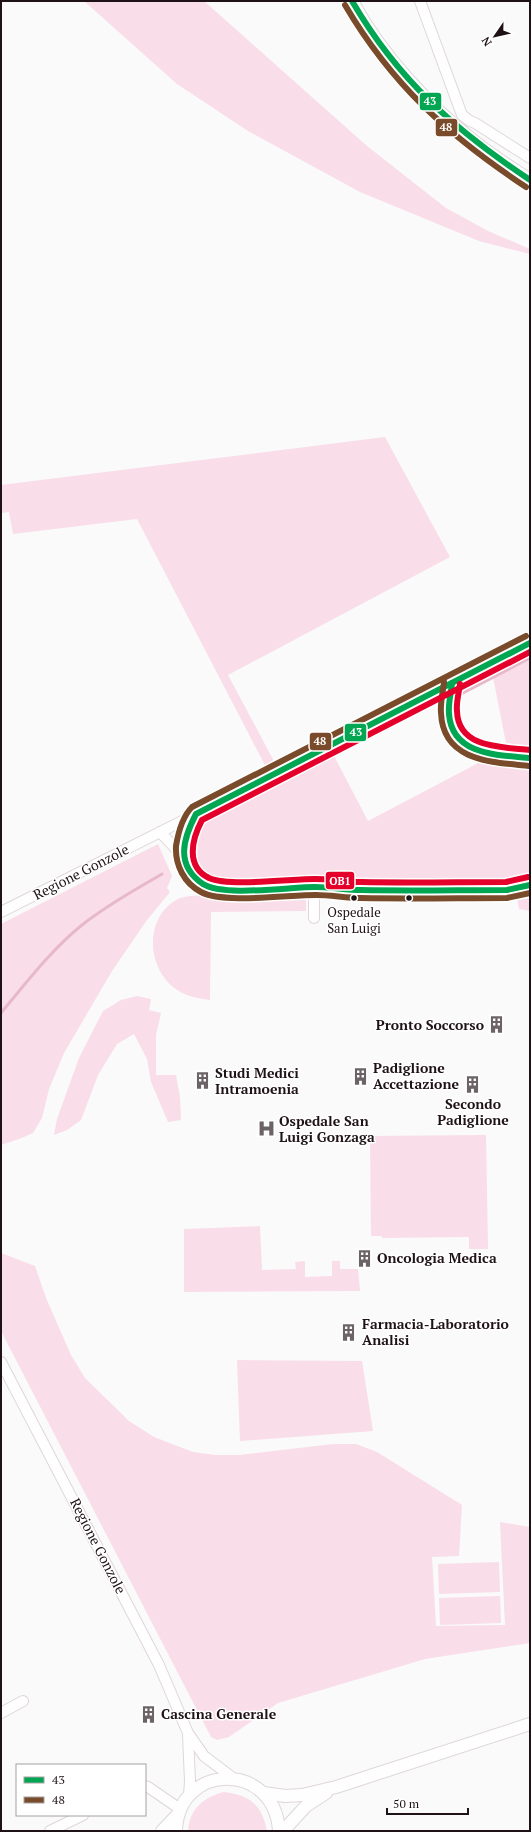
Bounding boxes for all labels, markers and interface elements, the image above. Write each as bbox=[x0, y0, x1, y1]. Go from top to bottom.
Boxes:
north arrow bbox=[475, 16, 515, 56]
text: N bbox=[478, 34, 495, 49]
line badge: 43 bbox=[419, 92, 442, 111]
text: 43 bbox=[424, 94, 436, 108]
line badge: 48 bbox=[435, 118, 458, 137]
text: 48 bbox=[440, 120, 452, 134]
line badge: 43 bbox=[344, 723, 367, 742]
text: 43 bbox=[350, 725, 362, 739]
line badge: 48 bbox=[309, 732, 332, 751]
text: 48 bbox=[314, 734, 326, 748]
street label: Regione Gonzole bbox=[30, 839, 132, 904]
line badge: OB1 bbox=[325, 871, 355, 890]
text: OB1 bbox=[329, 874, 351, 888]
marker: Ospedale San Luigi bbox=[349, 893, 359, 903]
unlabelled marker bbox=[404, 893, 414, 903]
place label: Ospedale San Luigi bbox=[327, 903, 381, 937]
place label: Pronto Soccorso bbox=[376, 1015, 484, 1034]
building icon: Pronto Soccorso bbox=[487, 1015, 507, 1035]
place label: Padiglione Accettazione bbox=[373, 1058, 459, 1093]
place label: Studi Medici Intramoenia bbox=[215, 1063, 299, 1098]
building icon: Padiglione Accettazione bbox=[350, 1066, 370, 1086]
building icon: Studi Medici Intramoenia bbox=[192, 1071, 212, 1091]
building icon: Secondo Padiglione bbox=[463, 1074, 483, 1094]
place label: Secondo Padiglione bbox=[437, 1094, 509, 1129]
place label: Ospedale San Luigi Gonzaga bbox=[279, 1111, 375, 1146]
hospital icon: Ospedale San Luigi Gonzaga bbox=[256, 1119, 276, 1139]
building icon: Oncologia Medica bbox=[354, 1248, 374, 1268]
place label: Oncologia Medica bbox=[377, 1248, 497, 1267]
place label: Farmacia-Laboratorio Analisi bbox=[362, 1314, 509, 1349]
building icon: Farmacia-Laboratorio Analisi bbox=[339, 1322, 359, 1342]
street label: Regione Gonzole bbox=[66, 1495, 131, 1597]
building icon: Cascina Generale bbox=[138, 1704, 158, 1724]
place label: Cascina Generale bbox=[161, 1704, 277, 1723]
legend bbox=[16, 1764, 146, 1816]
text: 43 bbox=[52, 1772, 65, 1787]
scale bar bbox=[387, 1790, 468, 1816]
text: 48 bbox=[52, 1792, 65, 1807]
text: 50 m bbox=[393, 1796, 420, 1811]

